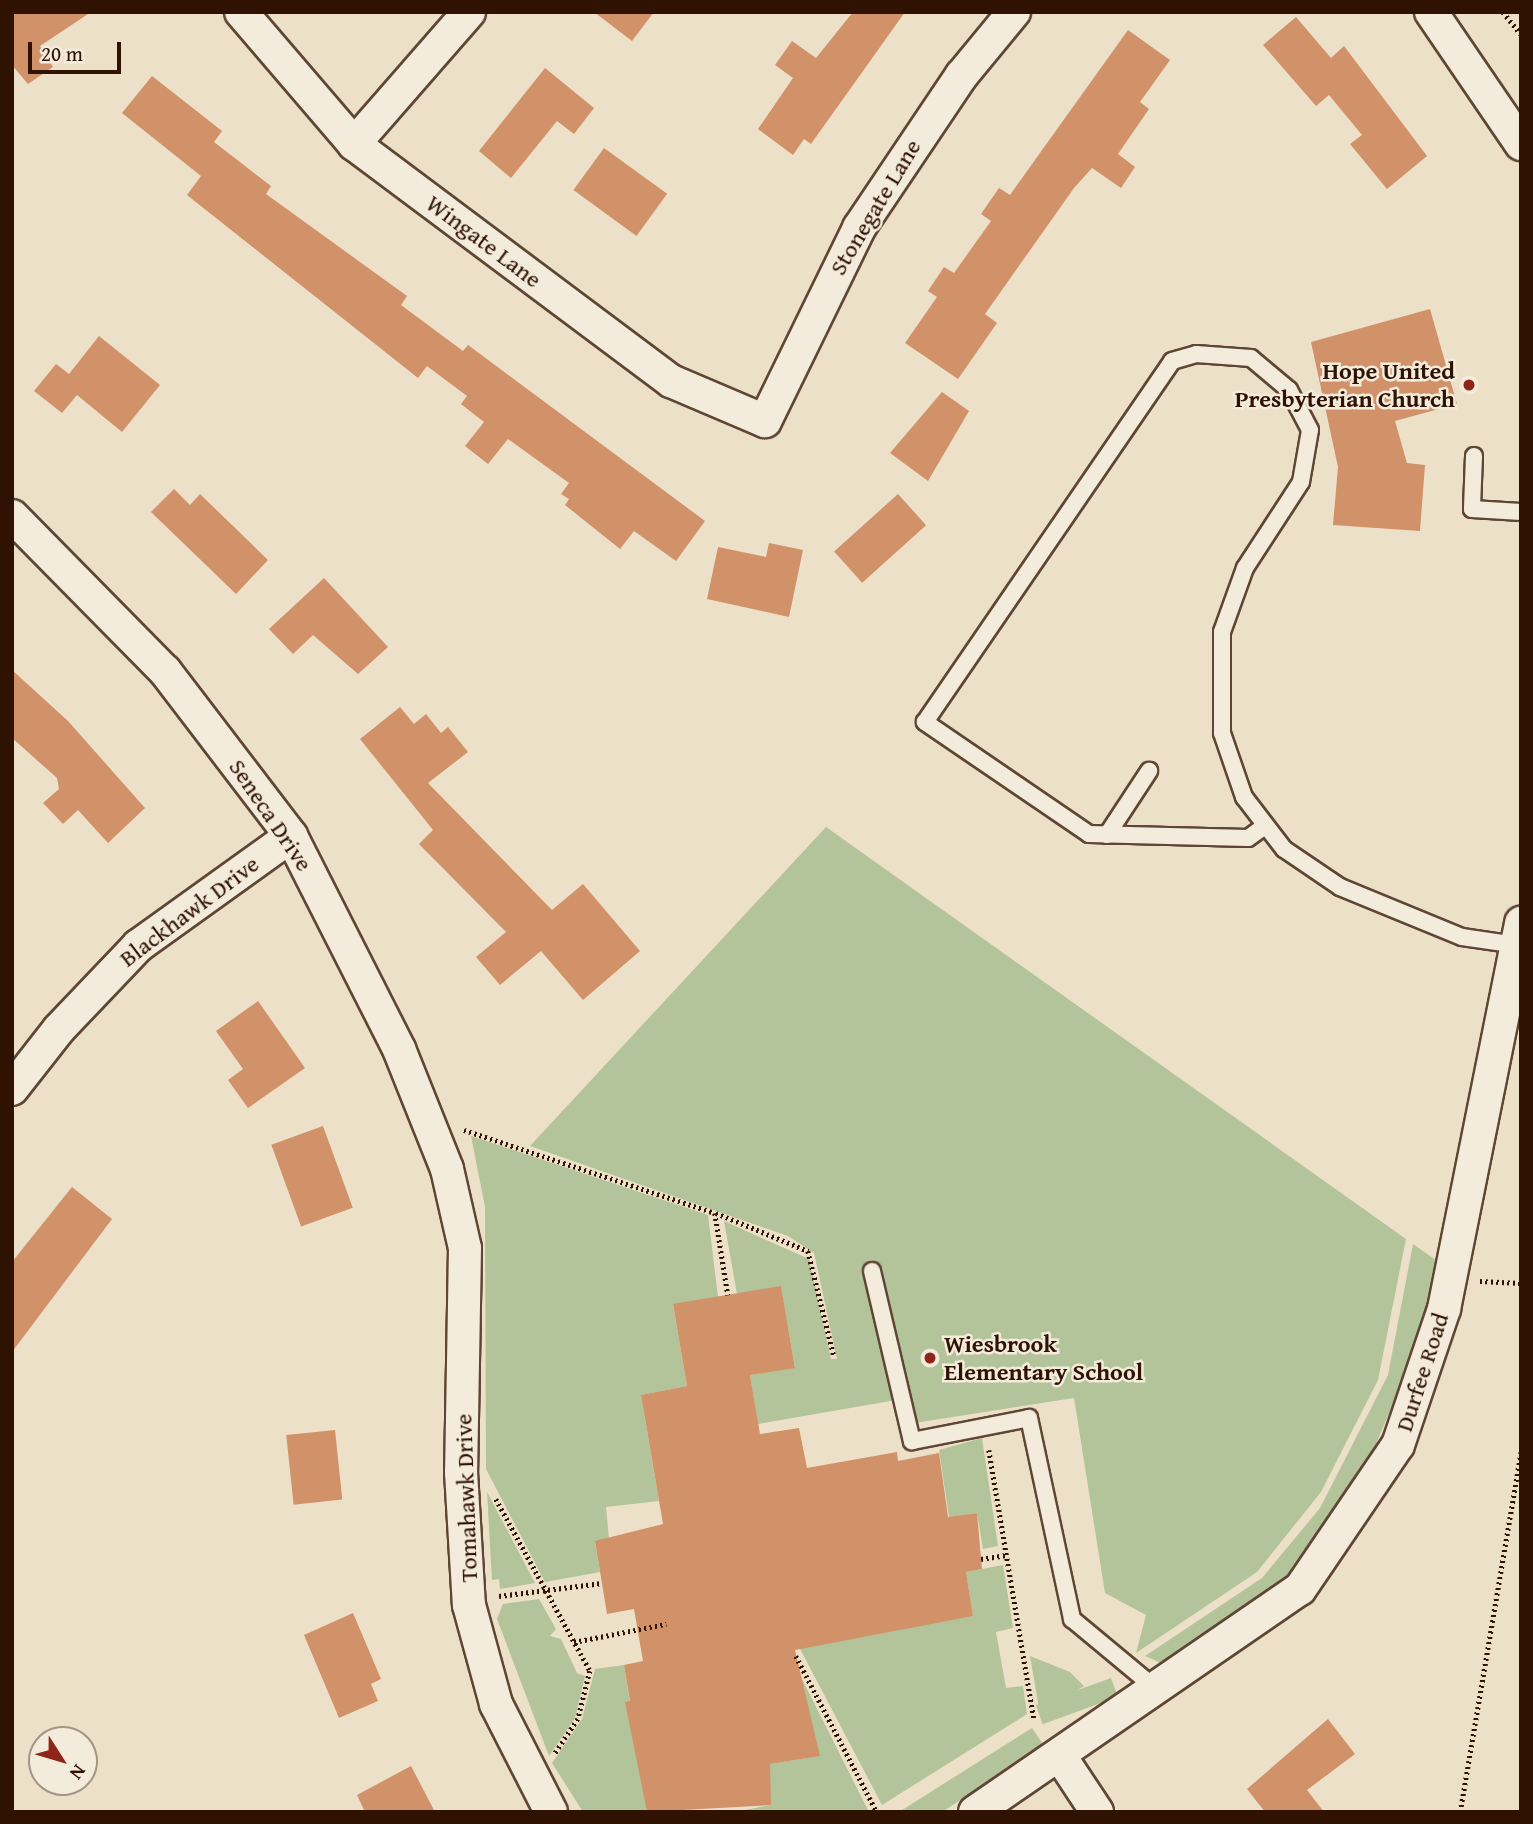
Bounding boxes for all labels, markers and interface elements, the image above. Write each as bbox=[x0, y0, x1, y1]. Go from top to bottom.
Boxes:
scale bar bbox=[32, 28, 124, 72]
text: 20 m bbox=[41, 38, 83, 69]
street label: Stonegate Lane bbox=[823, 134, 927, 280]
street label: Wingate Lane bbox=[421, 188, 547, 294]
place label: Hope United Presbyterian Church bbox=[1235, 357, 1455, 413]
marker: Hope United Presbyterian Church bbox=[1461, 377, 1477, 393]
street label: Seneca Drive bbox=[223, 754, 319, 876]
street label: Blackhawk Drive bbox=[114, 849, 264, 973]
street label: Durfee Road bbox=[1389, 1309, 1455, 1435]
place label: Wiesbrook Elementary School bbox=[944, 1330, 1143, 1386]
marker: Wiesbrook Elementary School bbox=[922, 1350, 938, 1366]
street label: Tomahawk Drive bbox=[449, 1413, 483, 1583]
north arrow bbox=[28, 1726, 98, 1796]
text: N bbox=[63, 1759, 93, 1786]

